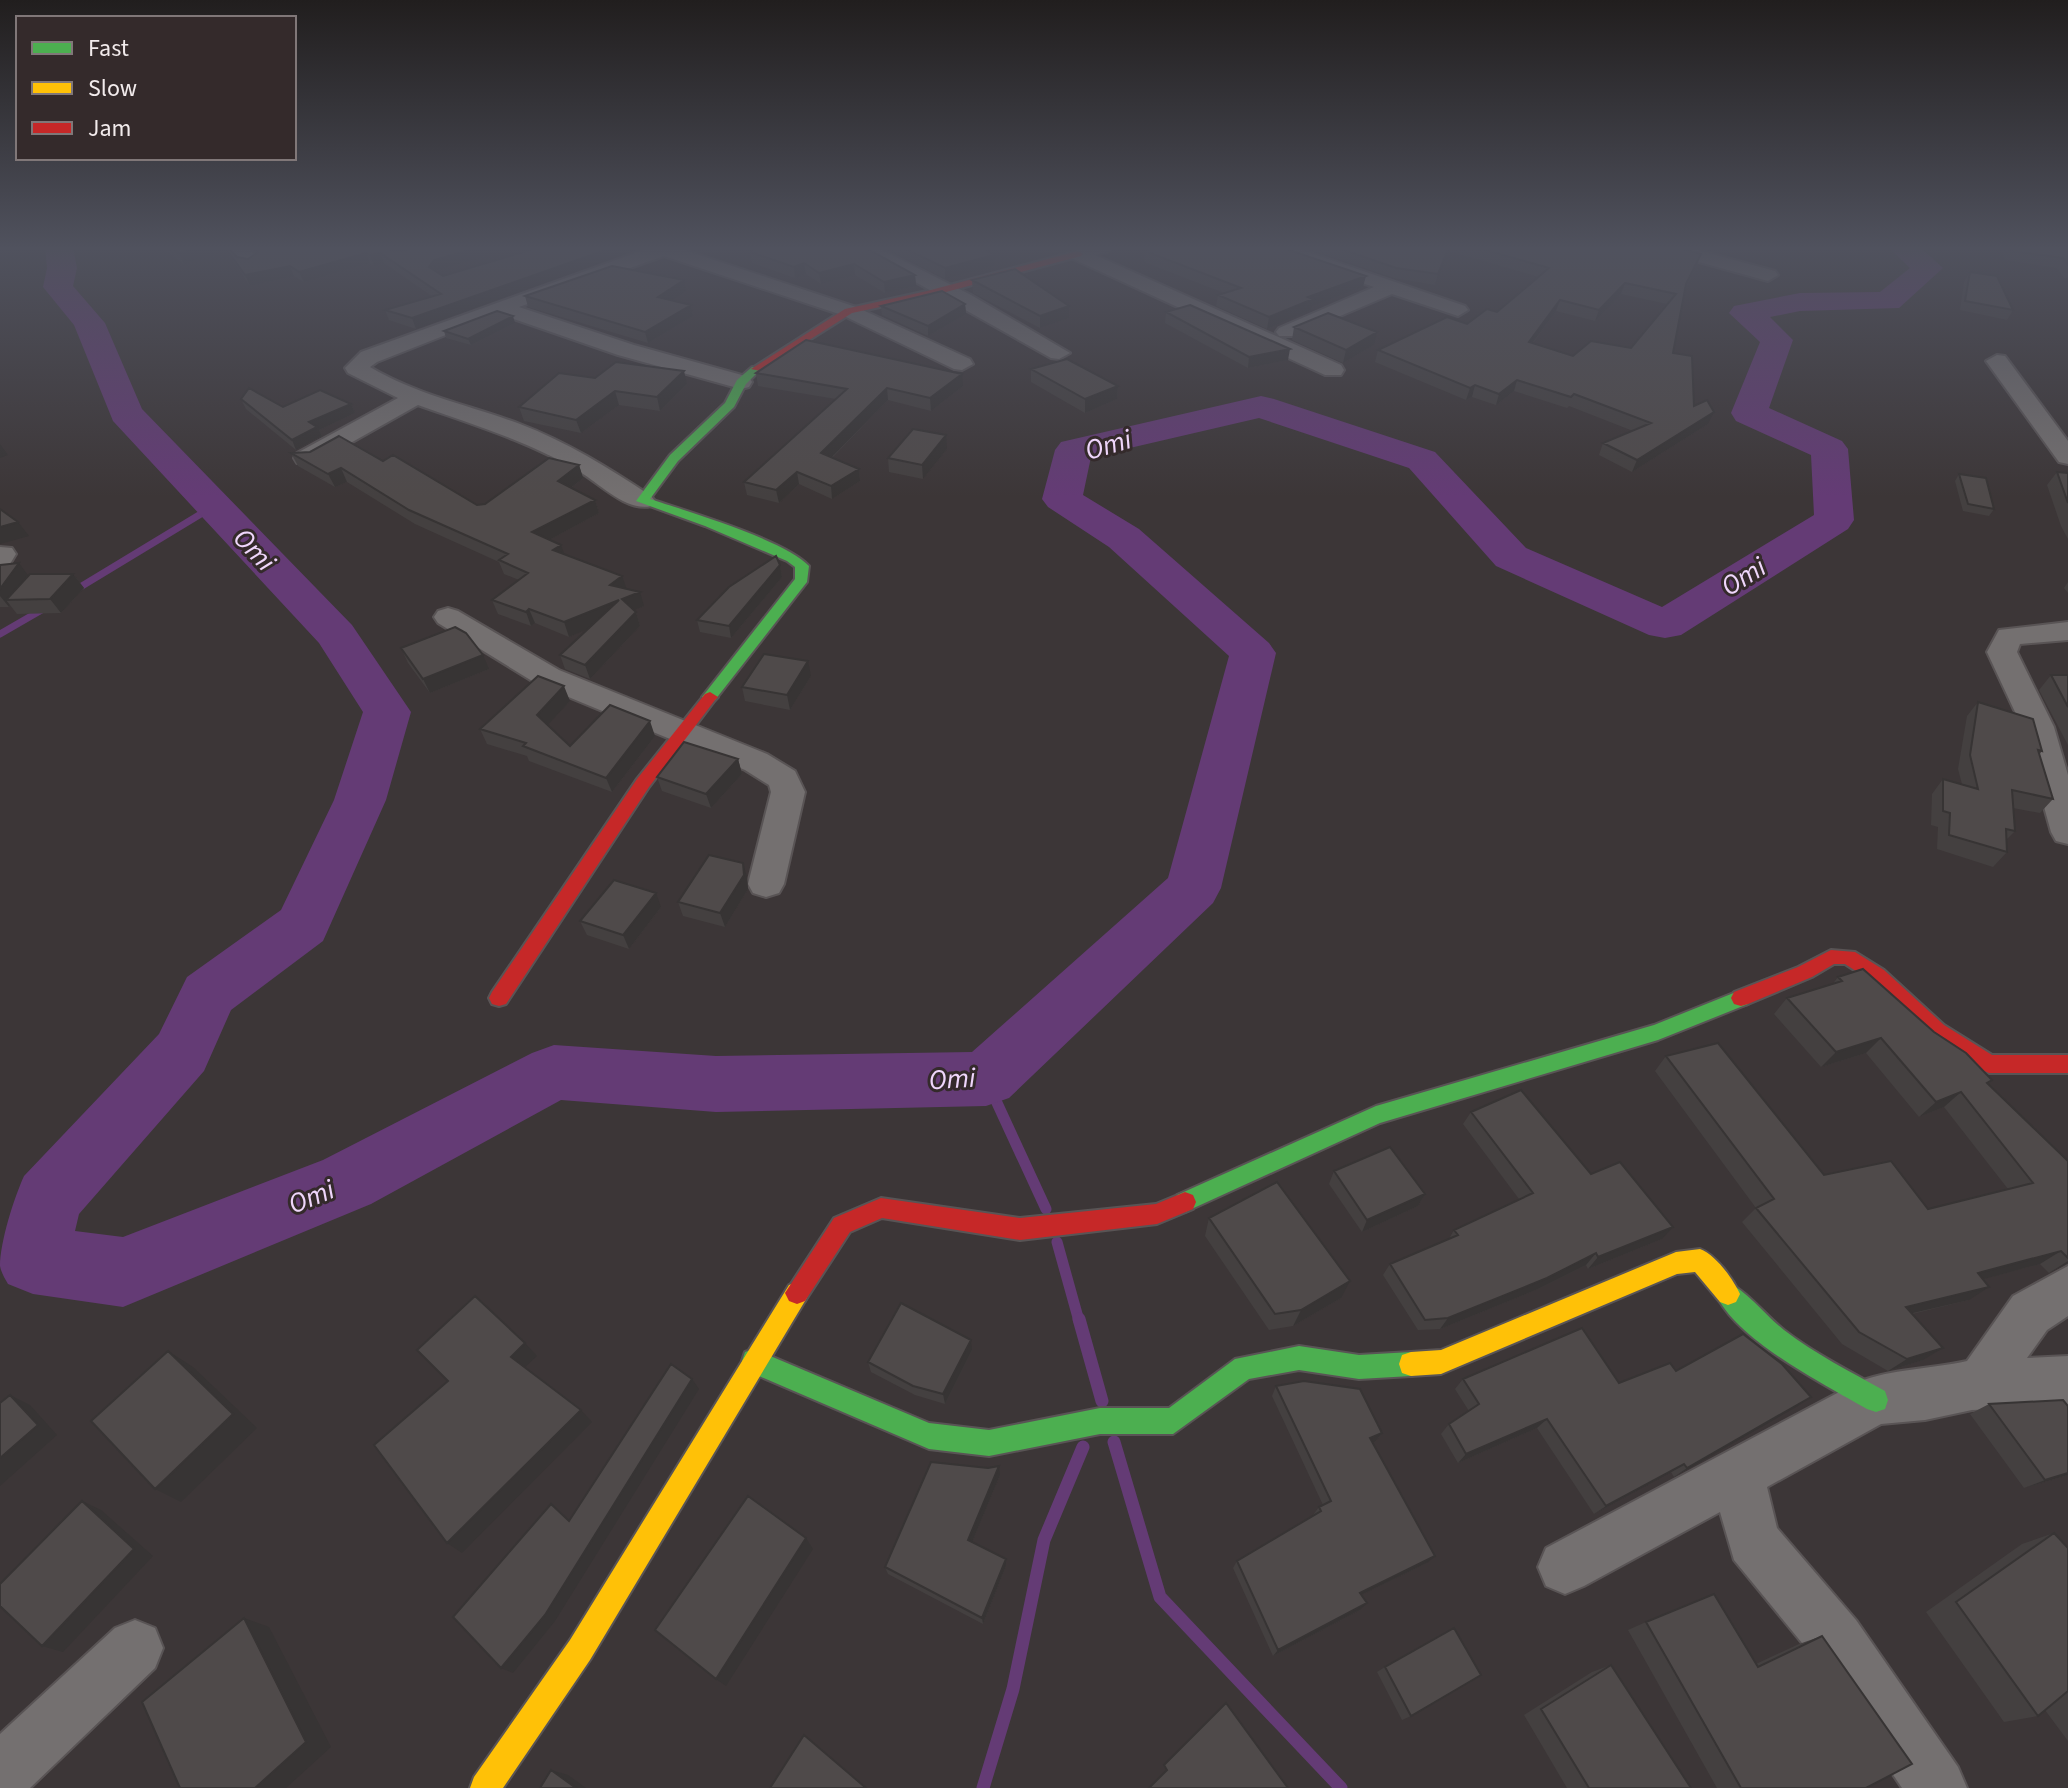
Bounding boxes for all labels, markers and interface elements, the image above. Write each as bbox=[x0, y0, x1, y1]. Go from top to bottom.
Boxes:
legend bbox=[16, 16, 296, 160]
text: Fast bbox=[88, 31, 129, 66]
text: Slow bbox=[88, 71, 137, 106]
text: Jam bbox=[88, 111, 132, 146]
water label: Omi bbox=[1080, 419, 1137, 471]
water label: Omi bbox=[224, 519, 285, 581]
water label: Omi bbox=[1713, 547, 1774, 606]
water label: Omi bbox=[928, 1058, 977, 1100]
water label: Omi bbox=[282, 1169, 341, 1224]

